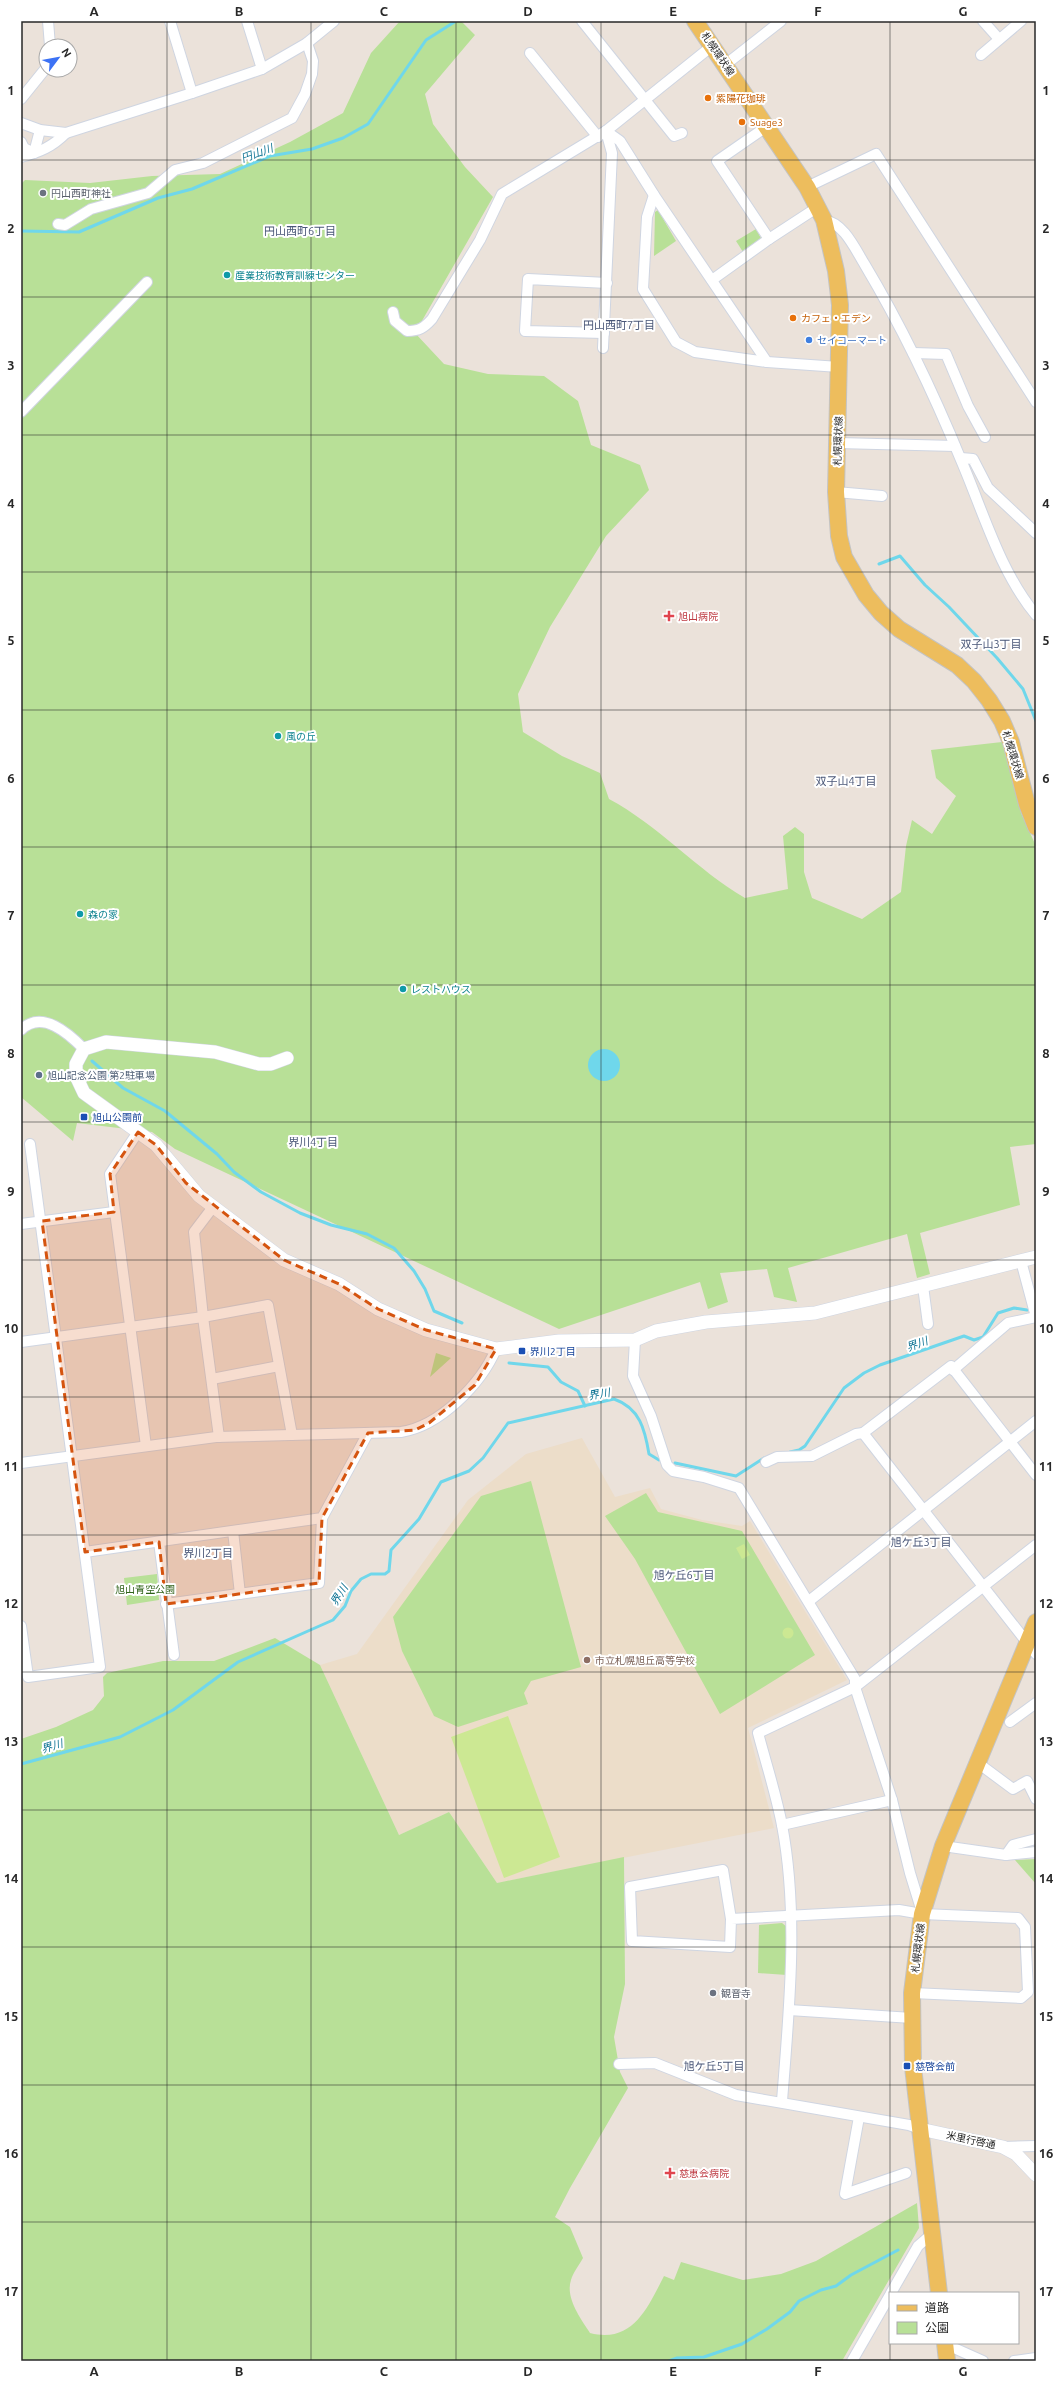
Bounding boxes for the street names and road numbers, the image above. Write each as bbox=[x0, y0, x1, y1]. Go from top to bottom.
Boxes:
street label: 札幌環状線 bbox=[699, 30, 737, 78]
street label: 札幌環状線 bbox=[832, 416, 844, 466]
street label: 札幌環状線 bbox=[1000, 729, 1026, 781]
street label: 札幌環状線 bbox=[909, 1923, 927, 1973]
street label: 米里行啓通 bbox=[945, 2129, 997, 2151]

